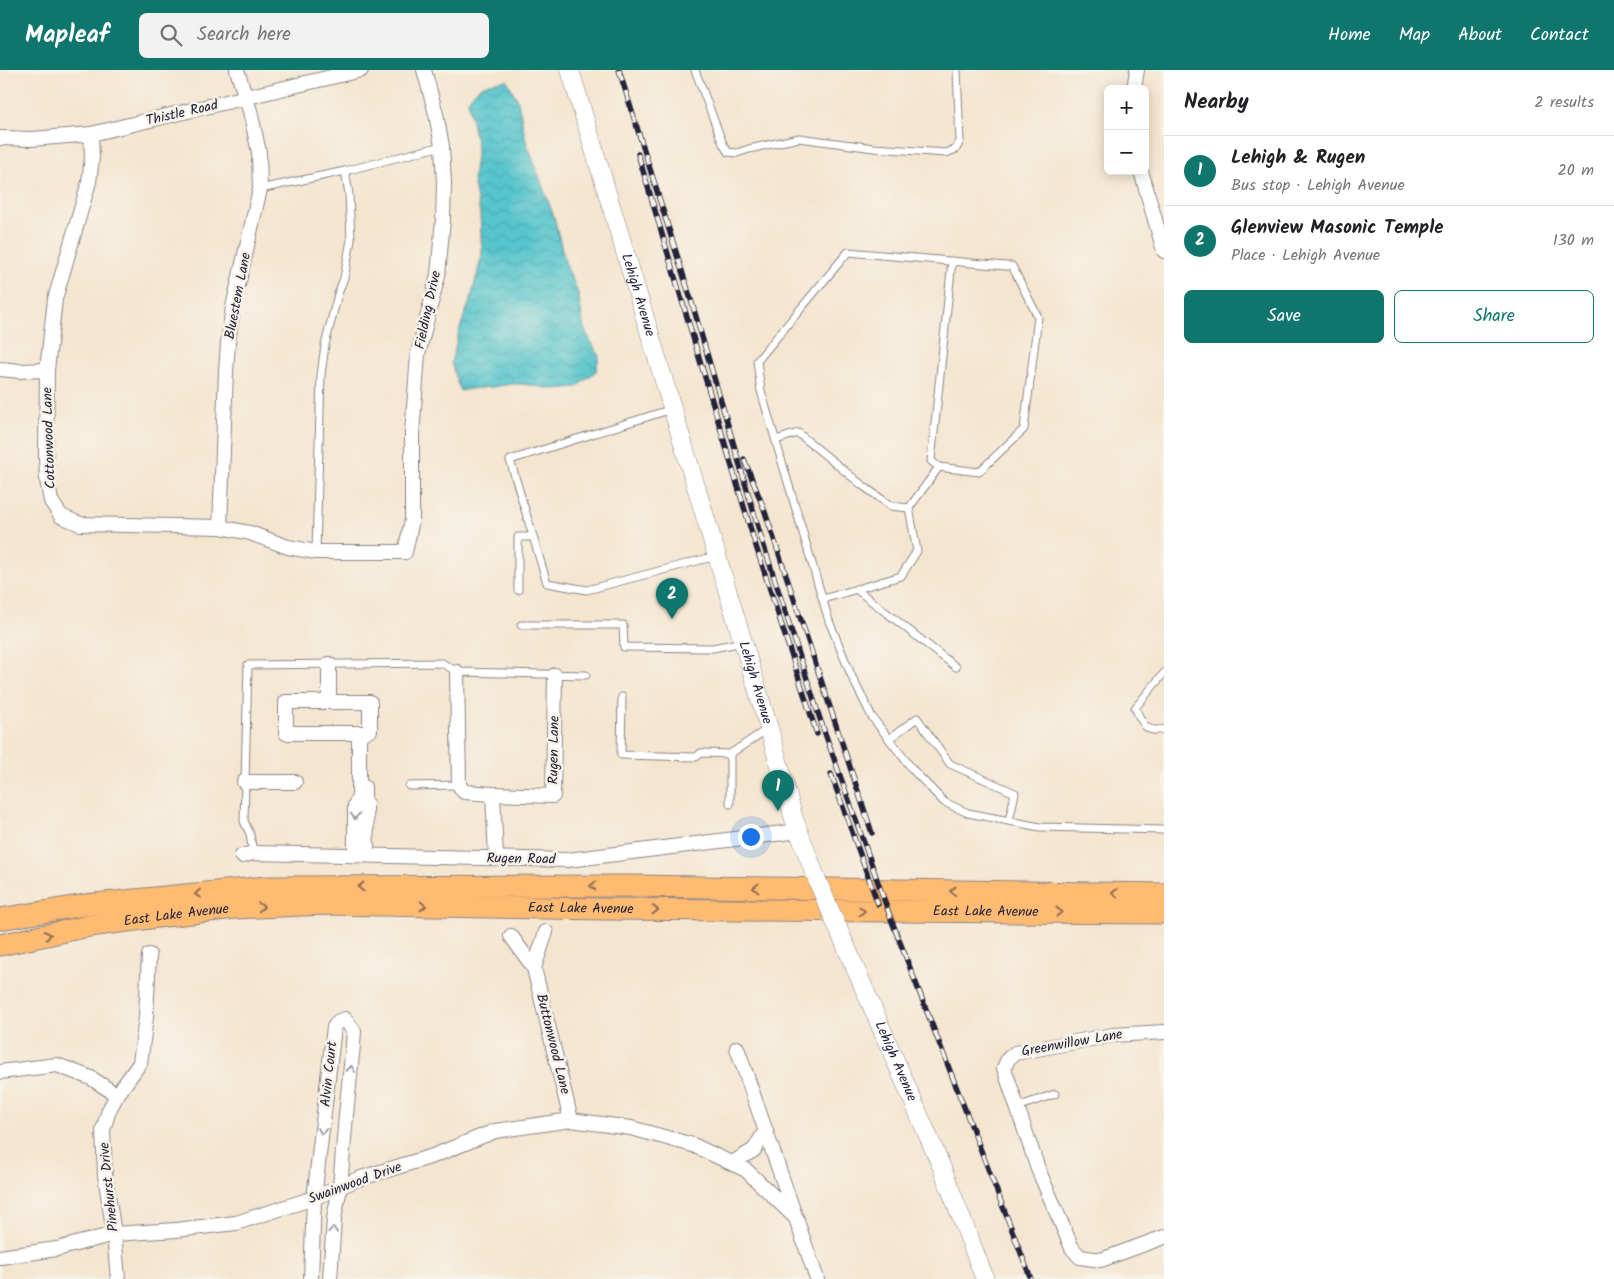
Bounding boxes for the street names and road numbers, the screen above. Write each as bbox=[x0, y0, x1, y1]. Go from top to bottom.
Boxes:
street label: Thistle Road bbox=[144, 94, 221, 132]
street label: Bluestem Lane bbox=[219, 250, 257, 341]
street label: Lehigh Avenue bbox=[615, 251, 661, 340]
street label: Fielding Drive bbox=[409, 268, 447, 351]
street label: Cottonwood Lane bbox=[36, 386, 62, 489]
street label: Lehigh Avenue bbox=[732, 638, 778, 728]
street label: Rugen Lane bbox=[542, 715, 566, 785]
street label: Rugen Road bbox=[486, 847, 557, 871]
street label: East Lake Avenue bbox=[528, 897, 634, 920]
street label: East Lake Avenue bbox=[122, 898, 231, 932]
street label: East Lake Avenue bbox=[933, 900, 1039, 923]
street label: Buttonwood Lane bbox=[530, 991, 576, 1097]
street label: Lehigh Avenue bbox=[868, 1017, 923, 1106]
street label: Greenwillow Lane bbox=[1020, 1023, 1125, 1063]
street label: Alvin Court bbox=[315, 1040, 343, 1108]
street label: Pinehurst Drive bbox=[93, 1141, 125, 1233]
street label: Swainwood Drive bbox=[305, 1156, 406, 1210]

